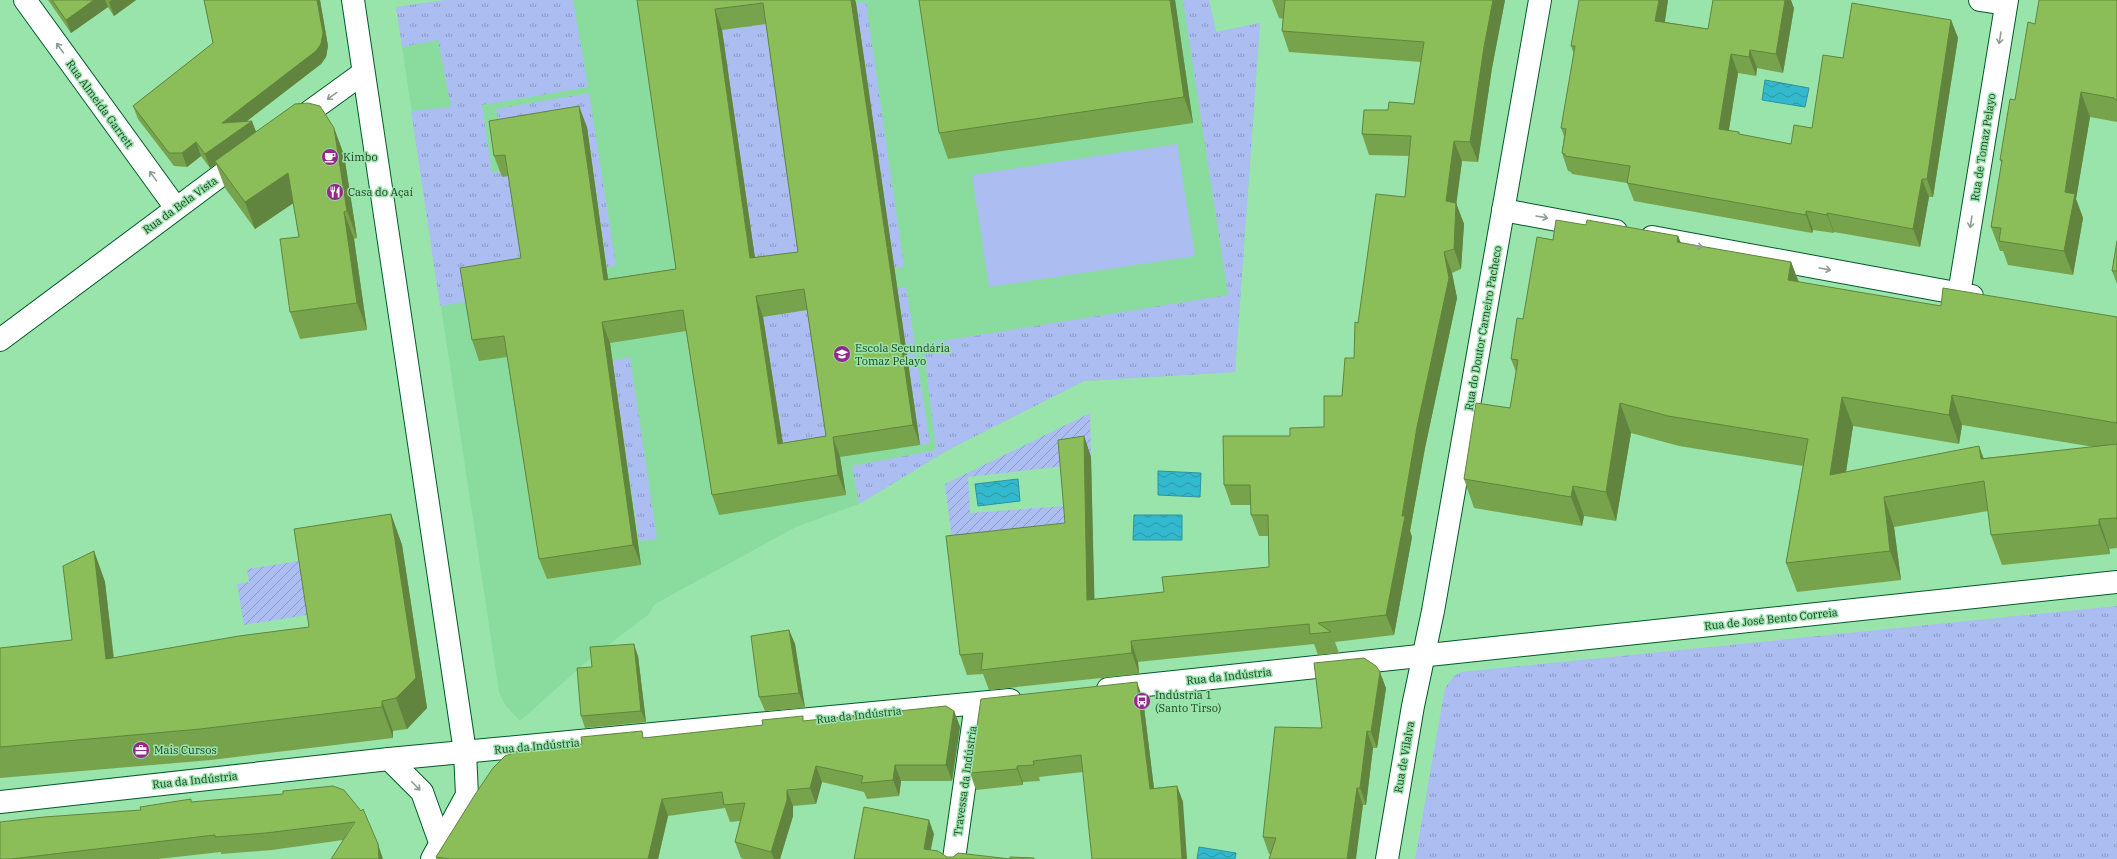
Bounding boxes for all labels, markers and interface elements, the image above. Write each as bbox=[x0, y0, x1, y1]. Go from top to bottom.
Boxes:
one-way arrow bbox=[1996, 32, 2004, 45]
one-way arrow bbox=[56, 43, 64, 54]
street label: Rua Almeida Garrett bbox=[63, 57, 137, 151]
one-way arrow bbox=[326, 92, 337, 100]
street label: Rua de Tomaz Pelayo bbox=[1968, 92, 1998, 202]
cafe icon: Kimbo bbox=[320, 147, 340, 167]
place label: Kimbo bbox=[343, 150, 378, 164]
one-way arrow bbox=[149, 171, 157, 182]
street label: Rua da Bela Vista bbox=[140, 173, 220, 237]
restaurant icon: Casa do Açaí bbox=[325, 182, 345, 202]
place label: Casa do Açaí bbox=[348, 185, 414, 199]
one-way arrow bbox=[1535, 213, 1548, 221]
one-way arrow bbox=[1967, 215, 1975, 228]
one-way arrow bbox=[1690, 242, 1703, 250]
street label: Rua do Doutor Carneiro Pacheco bbox=[1462, 244, 1504, 412]
one-way arrow bbox=[1818, 266, 1831, 274]
place label: Escola Secundária Tomaz Pelayo bbox=[855, 341, 950, 368]
school or university icon: Escola Secundária Tomaz Pelayo bbox=[832, 344, 852, 364]
street label: Rua de José Bento Correia bbox=[1704, 605, 1838, 633]
street label: Rua da Indústria bbox=[1186, 665, 1272, 687]
place label: Indústria 1 (Santo Tirso) bbox=[1155, 688, 1221, 715]
bus stop icon: Indústria 1 (Santo Tirso) bbox=[1132, 691, 1152, 711]
street label: Rua da Indústria bbox=[816, 704, 902, 726]
street label: Rua de Vilalva bbox=[1391, 720, 1417, 794]
street label: Travessa da Indústria bbox=[950, 725, 980, 837]
street label: Rua da Indústria bbox=[494, 735, 580, 757]
office icon: Mais Cursos bbox=[131, 740, 151, 760]
place label: Mais Cursos bbox=[154, 743, 217, 757]
street label: Rua da Indústria bbox=[152, 769, 238, 791]
one-way arrow bbox=[412, 781, 421, 791]

